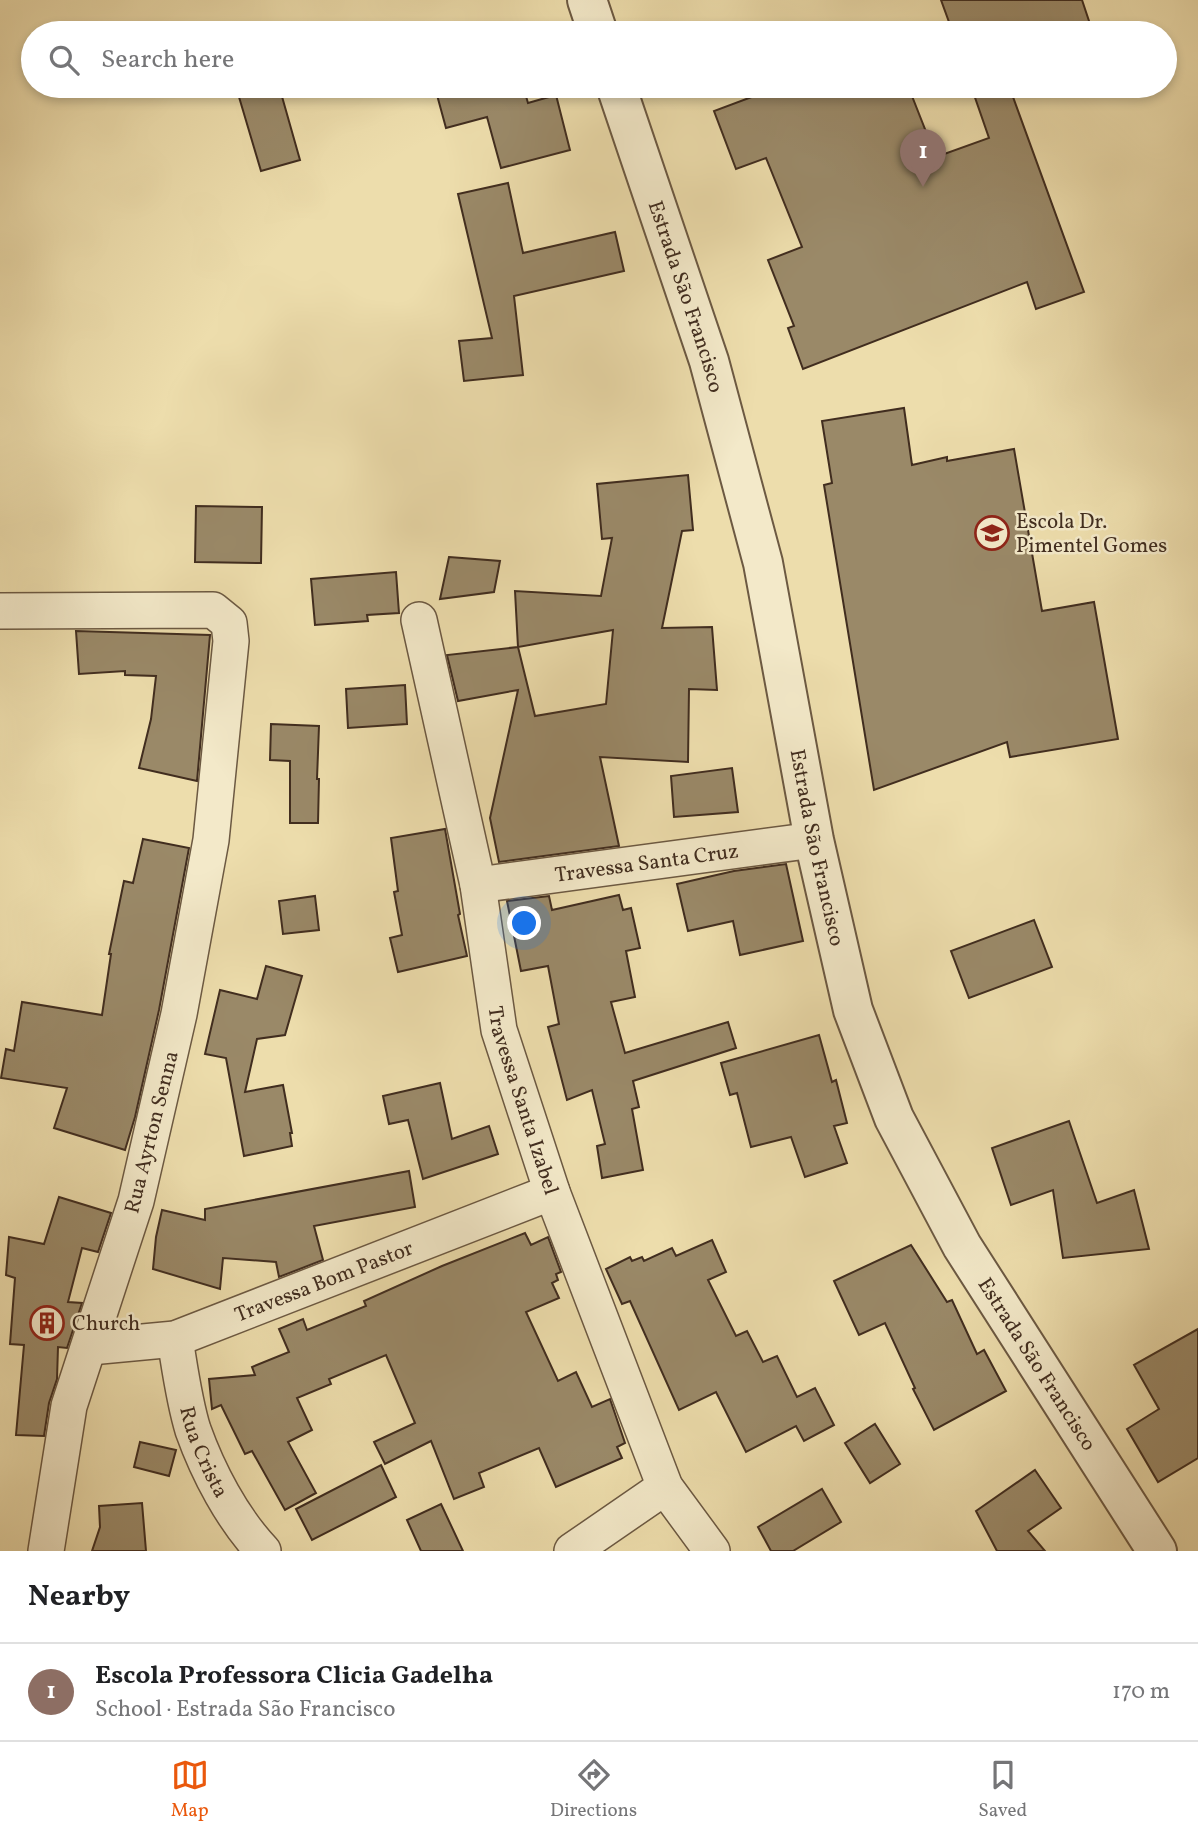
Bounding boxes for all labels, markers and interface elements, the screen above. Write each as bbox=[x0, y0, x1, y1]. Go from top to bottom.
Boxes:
search box bbox=[21, 21, 1177, 98]
icon: search bbox=[45, 41, 83, 79]
text: Search here bbox=[101, 42, 234, 78]
pin: 1 bbox=[900, 129, 946, 187]
street label: Estrada São Francisco bbox=[640, 197, 730, 396]
place label: Escola Dr. Pimentel Gomes bbox=[1016, 508, 1167, 561]
school or university icon: Escola Dr. Pimentel Gomes bbox=[973, 514, 1011, 552]
street label: Estrada São Francisco bbox=[782, 747, 851, 949]
street label: Travessa Santa Cruz bbox=[553, 837, 740, 891]
your location bbox=[507, 906, 541, 940]
street label: Travessa Santa Izabel bbox=[480, 1004, 565, 1199]
street label: Rua Ayrton Senna bbox=[118, 1048, 187, 1217]
street label: Travessa Bom Pastor bbox=[231, 1234, 418, 1330]
street label: Estrada São Francisco bbox=[970, 1273, 1102, 1457]
building icon: Church bbox=[28, 1304, 66, 1342]
place label: Church bbox=[72, 1310, 140, 1339]
street label: Rua Crista bbox=[171, 1404, 234, 1504]
text: Nearby bbox=[28, 1576, 130, 1618]
text: Escola Professora Clicia Gadelha bbox=[95, 1658, 493, 1694]
text: 1 bbox=[46, 1676, 56, 1708]
text: 170 m bbox=[1112, 1676, 1170, 1708]
text: School · Estrada São Francisco bbox=[95, 1694, 395, 1726]
tab: Map bbox=[171, 1756, 209, 1824]
tab: Directions bbox=[550, 1756, 637, 1824]
tab: Saved bbox=[978, 1756, 1027, 1824]

